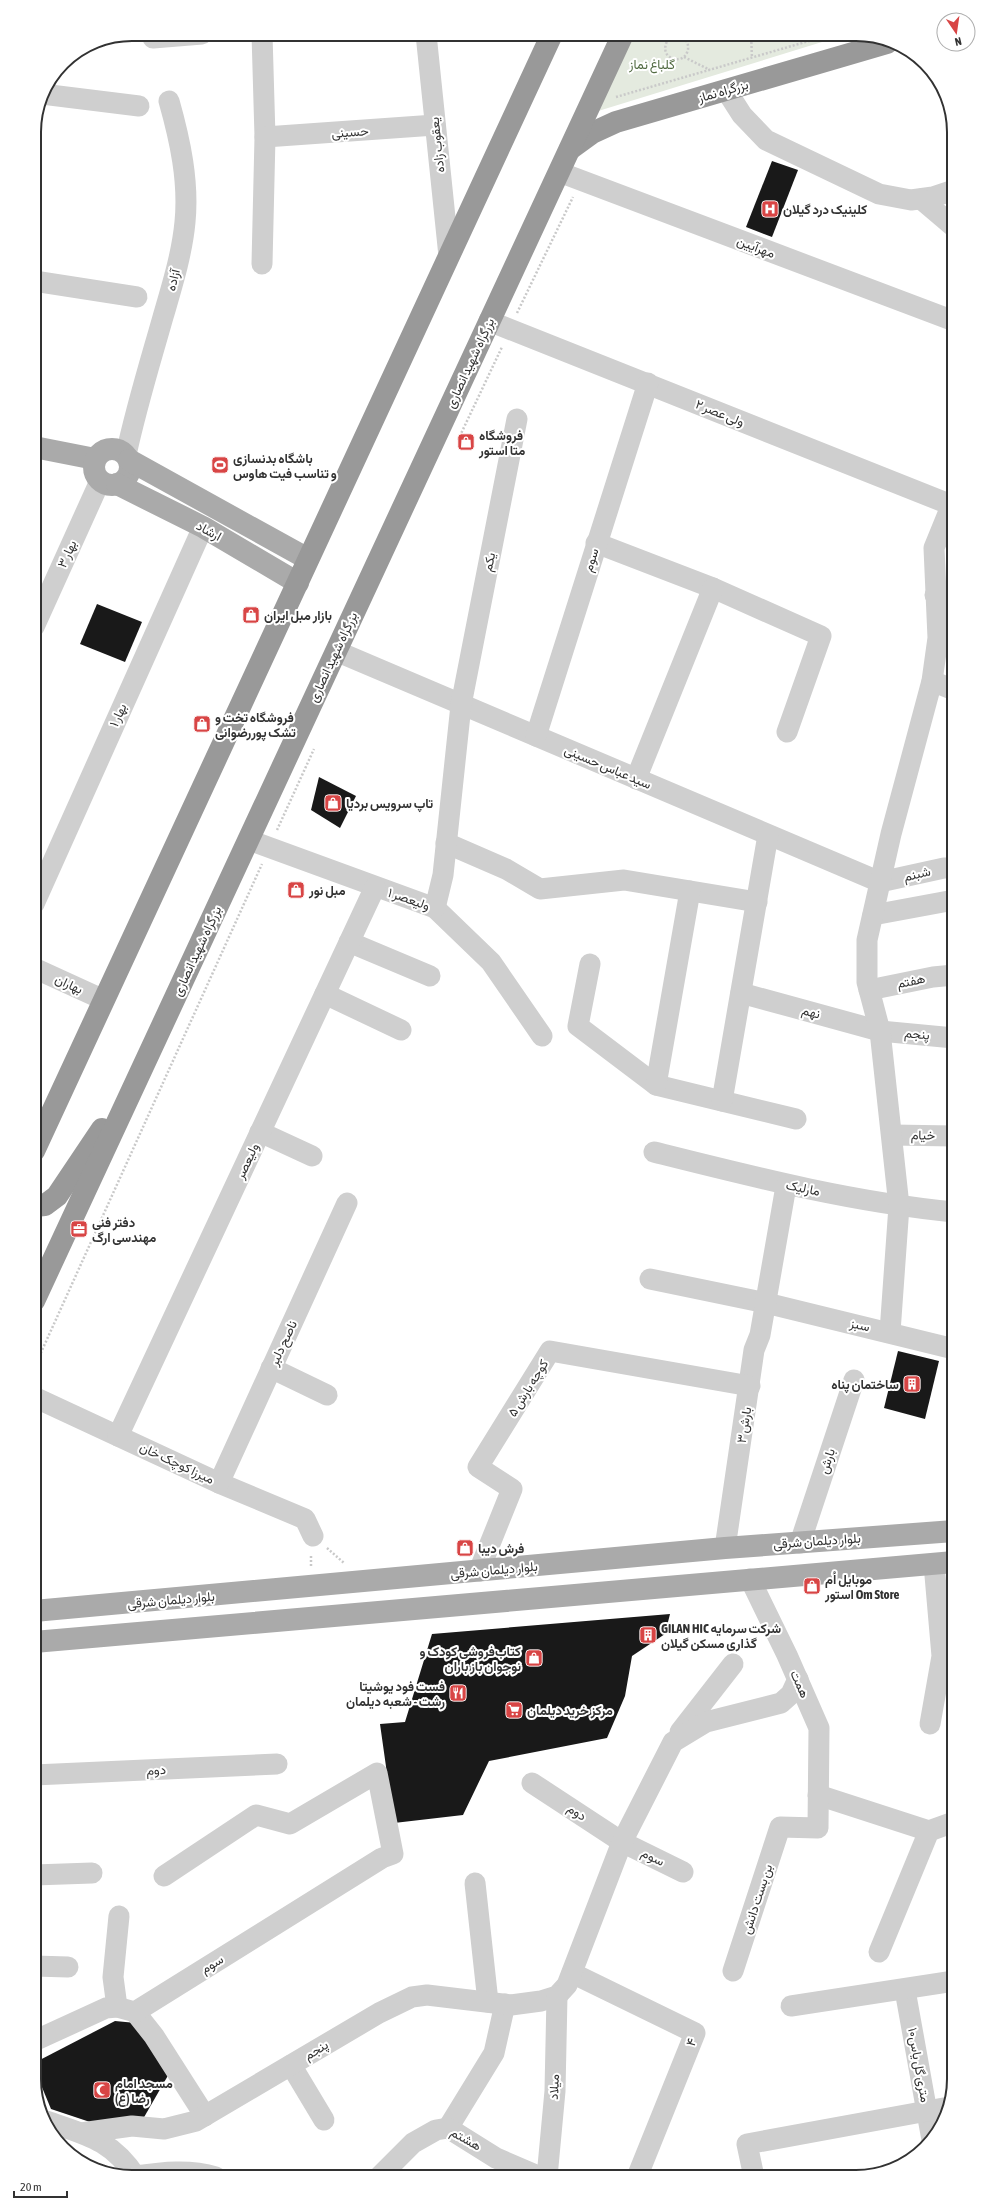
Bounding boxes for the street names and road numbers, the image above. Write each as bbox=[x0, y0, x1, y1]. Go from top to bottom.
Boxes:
street label: بزرگراه نماز bbox=[695, 77, 750, 107]
street label: یعقوب زاده bbox=[427, 116, 448, 174]
street label: حسینی bbox=[331, 123, 369, 142]
street label: مهرآیین bbox=[734, 233, 777, 262]
street label: آزاده bbox=[163, 267, 184, 293]
street label: بزرگراه شهید انصاری bbox=[443, 315, 498, 411]
street label: ولی عصر ۲ bbox=[693, 396, 747, 431]
street label: ارشاد bbox=[193, 518, 224, 545]
street label: بهار ۳ bbox=[54, 538, 81, 570]
street label: سوم bbox=[580, 546, 603, 574]
street label: یکم bbox=[480, 551, 499, 573]
street label: بزرگراه شهید انصاری bbox=[306, 609, 361, 705]
street label: بهار ۱ bbox=[106, 701, 131, 729]
street label: سید عباس حسینی bbox=[562, 742, 654, 793]
street label: شبنم bbox=[902, 864, 932, 885]
street label: ولیعصر ۱ bbox=[386, 885, 432, 914]
street label: بزرگراه شهید انصاری bbox=[170, 903, 225, 999]
street label: بهاران bbox=[52, 971, 85, 998]
street label: هفتم bbox=[896, 971, 927, 992]
street label: نهم bbox=[800, 1002, 822, 1023]
street label: پنجم bbox=[903, 1025, 930, 1045]
street label: خیام bbox=[911, 1127, 936, 1144]
street label: ولیعصر bbox=[232, 1140, 263, 1183]
street label: مارلیک bbox=[784, 1177, 821, 1200]
street label: سبز bbox=[847, 1315, 871, 1336]
street label: ناصح دلبر bbox=[266, 1318, 302, 1370]
street label: کوچه بارش ۵ bbox=[505, 1357, 553, 1420]
street label: بارش ۳ bbox=[734, 1406, 755, 1444]
street label: میرزا کوچک خان bbox=[137, 1439, 217, 1489]
street label: بارش bbox=[816, 1446, 839, 1476]
street label: بلوار دیلمان شرقی bbox=[773, 1530, 861, 1553]
street label: بلوار دیلمان شرقی bbox=[450, 1559, 539, 1582]
street label: بلوار دیلمان شرقی bbox=[127, 1589, 216, 1612]
street label: همت bbox=[787, 1668, 813, 1700]
street label: دوم bbox=[146, 1762, 166, 1779]
street label: دوم bbox=[564, 1800, 589, 1825]
street label: سوم bbox=[639, 1845, 667, 1870]
street label: بن بست دانش bbox=[739, 1862, 776, 1936]
street label: سوم bbox=[198, 1951, 227, 1978]
street label: ۱۰متری گل یاس bbox=[904, 2026, 933, 2104]
street label: ۴ bbox=[683, 2036, 699, 2048]
street label: پنجم bbox=[301, 2037, 332, 2065]
street label: میلاد bbox=[546, 2074, 562, 2100]
street label: هشتم bbox=[448, 2124, 484, 2155]

